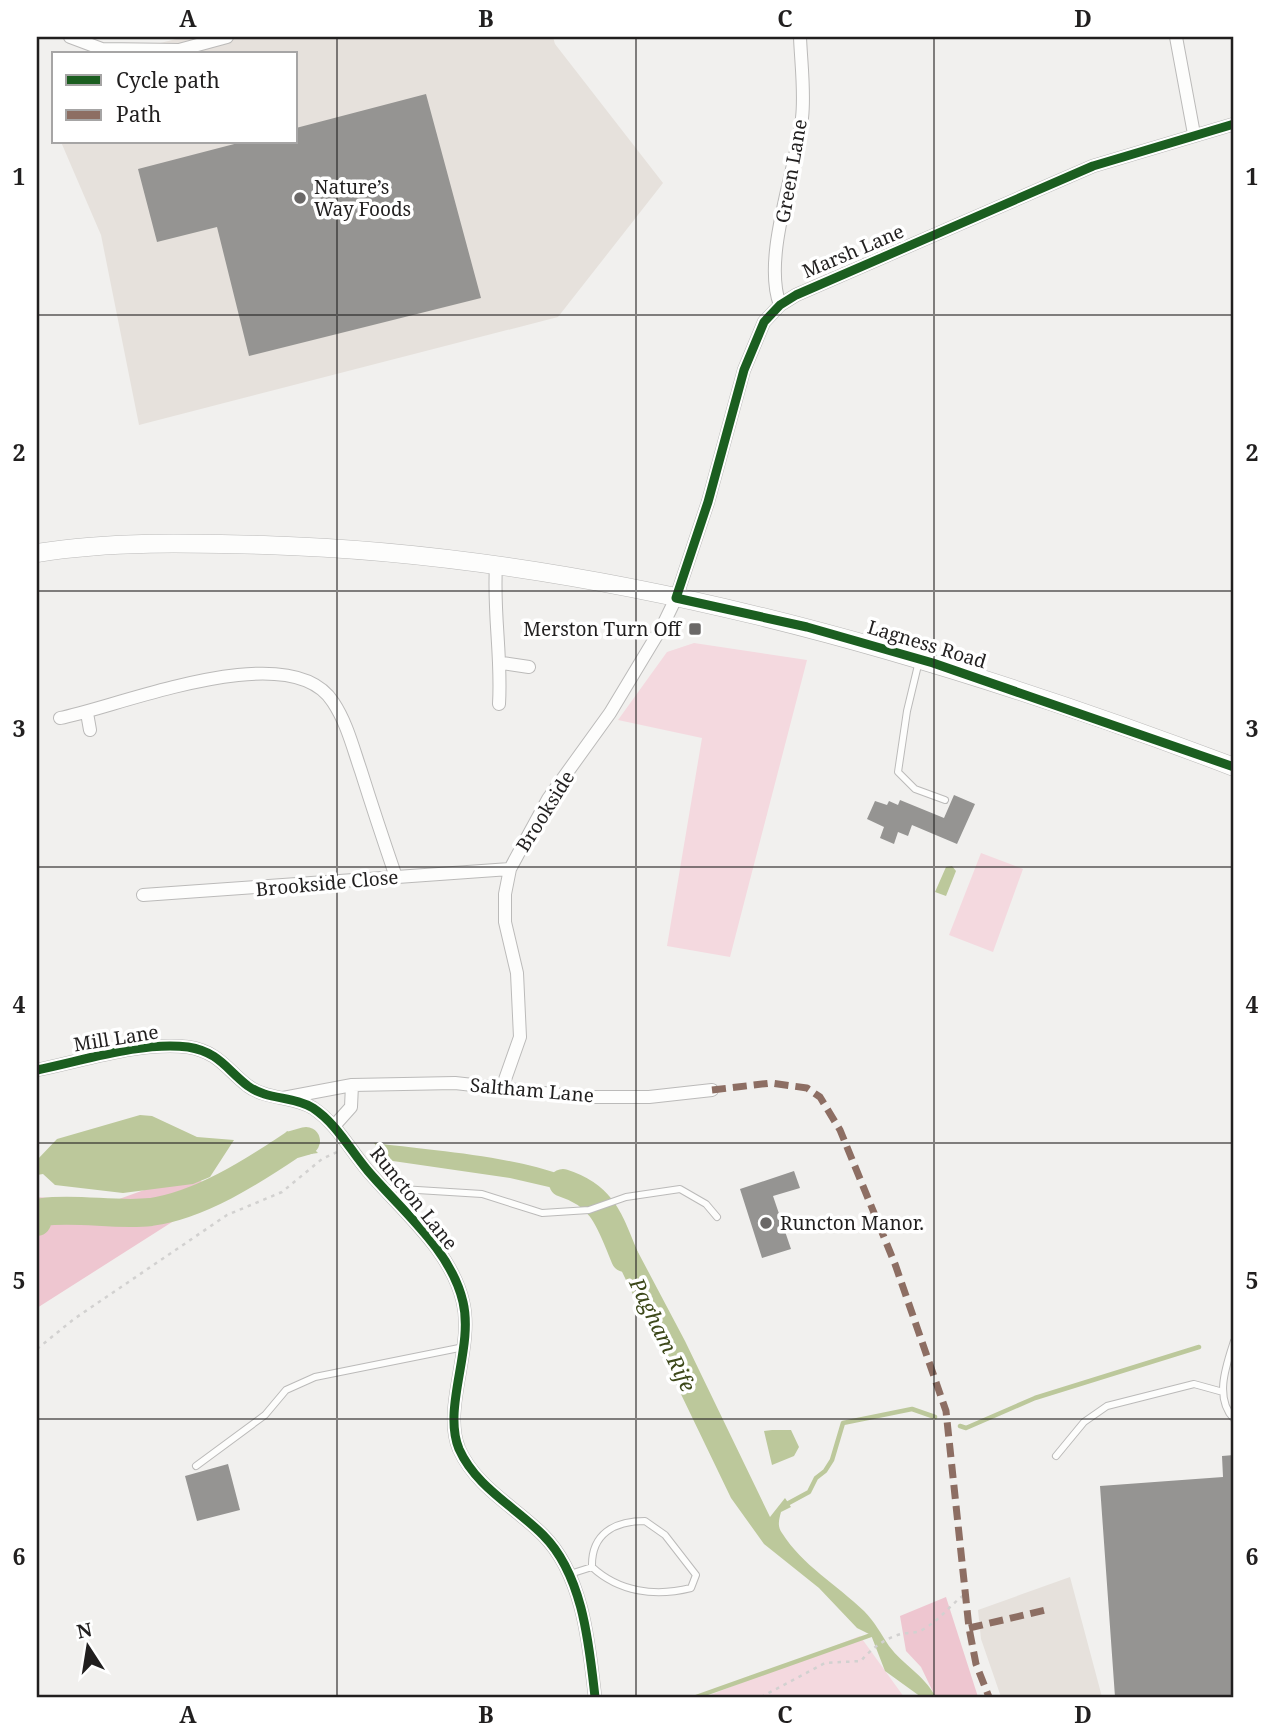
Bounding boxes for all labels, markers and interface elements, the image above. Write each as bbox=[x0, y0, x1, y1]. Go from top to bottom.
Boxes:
text: A bbox=[179, 2, 197, 34]
text: B bbox=[478, 2, 494, 34]
text: C bbox=[777, 2, 793, 34]
text: D bbox=[1074, 2, 1092, 34]
legend bbox=[52, 52, 298, 144]
text: Cycle path bbox=[116, 66, 220, 94]
text: Path bbox=[116, 100, 161, 128]
street label: Green Lane bbox=[769, 117, 813, 225]
text: 1 bbox=[13, 160, 26, 192]
text: 1 bbox=[1246, 160, 1259, 192]
place label: Nature’s Way Foods bbox=[314, 174, 411, 222]
marker: Nature’s Way Foods bbox=[292, 190, 308, 206]
street label: Marsh Lane bbox=[798, 218, 908, 284]
text: 2 bbox=[13, 436, 26, 468]
text: 2 bbox=[1246, 436, 1259, 468]
street label: Lagness Road bbox=[864, 614, 990, 675]
place label: Merston Turn Off bbox=[523, 616, 683, 642]
marker: Merston Turn Off bbox=[687, 621, 703, 637]
text: 3 bbox=[13, 712, 26, 744]
text: 3 bbox=[1246, 712, 1259, 744]
street label: Brookside bbox=[510, 766, 580, 856]
street label: Brookside Close bbox=[255, 864, 399, 902]
text: 4 bbox=[13, 988, 26, 1020]
text: 4 bbox=[1246, 988, 1259, 1020]
street label: Mill Lane bbox=[72, 1018, 160, 1058]
street label: Saltham Lane bbox=[469, 1072, 595, 1108]
street label: Runcton Lane bbox=[364, 1141, 464, 1255]
place label: Runcton Manor. bbox=[780, 1210, 924, 1236]
marker: Runcton Manor. bbox=[758, 1215, 774, 1231]
text: 5 bbox=[13, 1264, 26, 1296]
text: 5 bbox=[1246, 1264, 1259, 1296]
water label: Pagham Rife bbox=[623, 1272, 702, 1396]
text: 6 bbox=[13, 1540, 26, 1572]
text: 6 bbox=[1246, 1540, 1259, 1572]
north arrow bbox=[52, 1612, 122, 1682]
text: N bbox=[74, 1616, 95, 1645]
text: A bbox=[179, 1698, 197, 1730]
text: B bbox=[478, 1698, 494, 1730]
text: C bbox=[777, 1698, 793, 1730]
text: D bbox=[1074, 1698, 1092, 1730]

